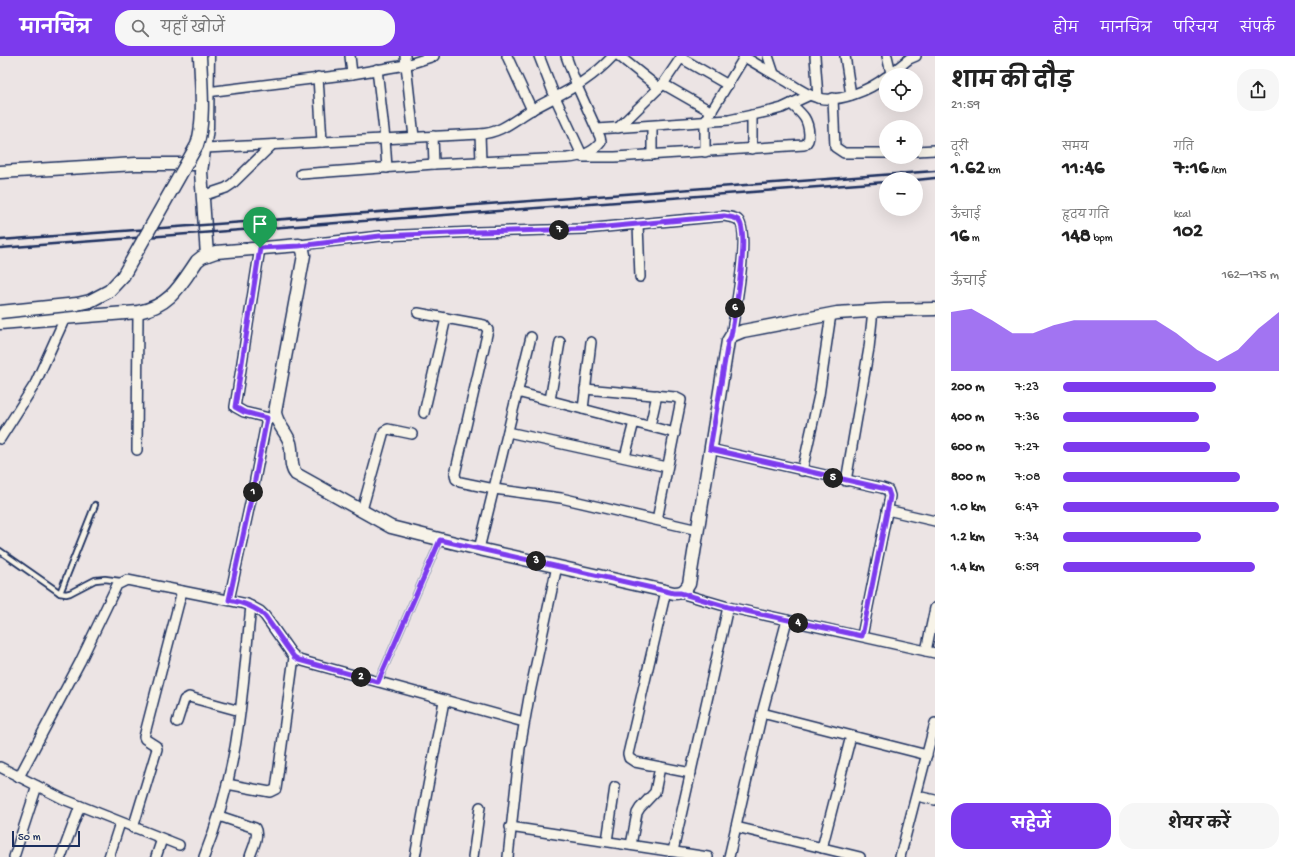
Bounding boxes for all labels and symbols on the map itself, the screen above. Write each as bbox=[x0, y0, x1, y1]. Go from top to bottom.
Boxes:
pin bbox=[243, 207, 277, 248]
pin: 7 bbox=[549, 220, 569, 240]
pin: 6 bbox=[725, 298, 745, 318]
pin: 5 bbox=[823, 468, 843, 488]
pin: 1 bbox=[243, 482, 263, 502]
pin: 3 bbox=[526, 551, 546, 571]
pin: 4 bbox=[788, 613, 808, 633]
pin: 2 bbox=[351, 667, 371, 687]
scale bar bbox=[12, 829, 80, 848]

